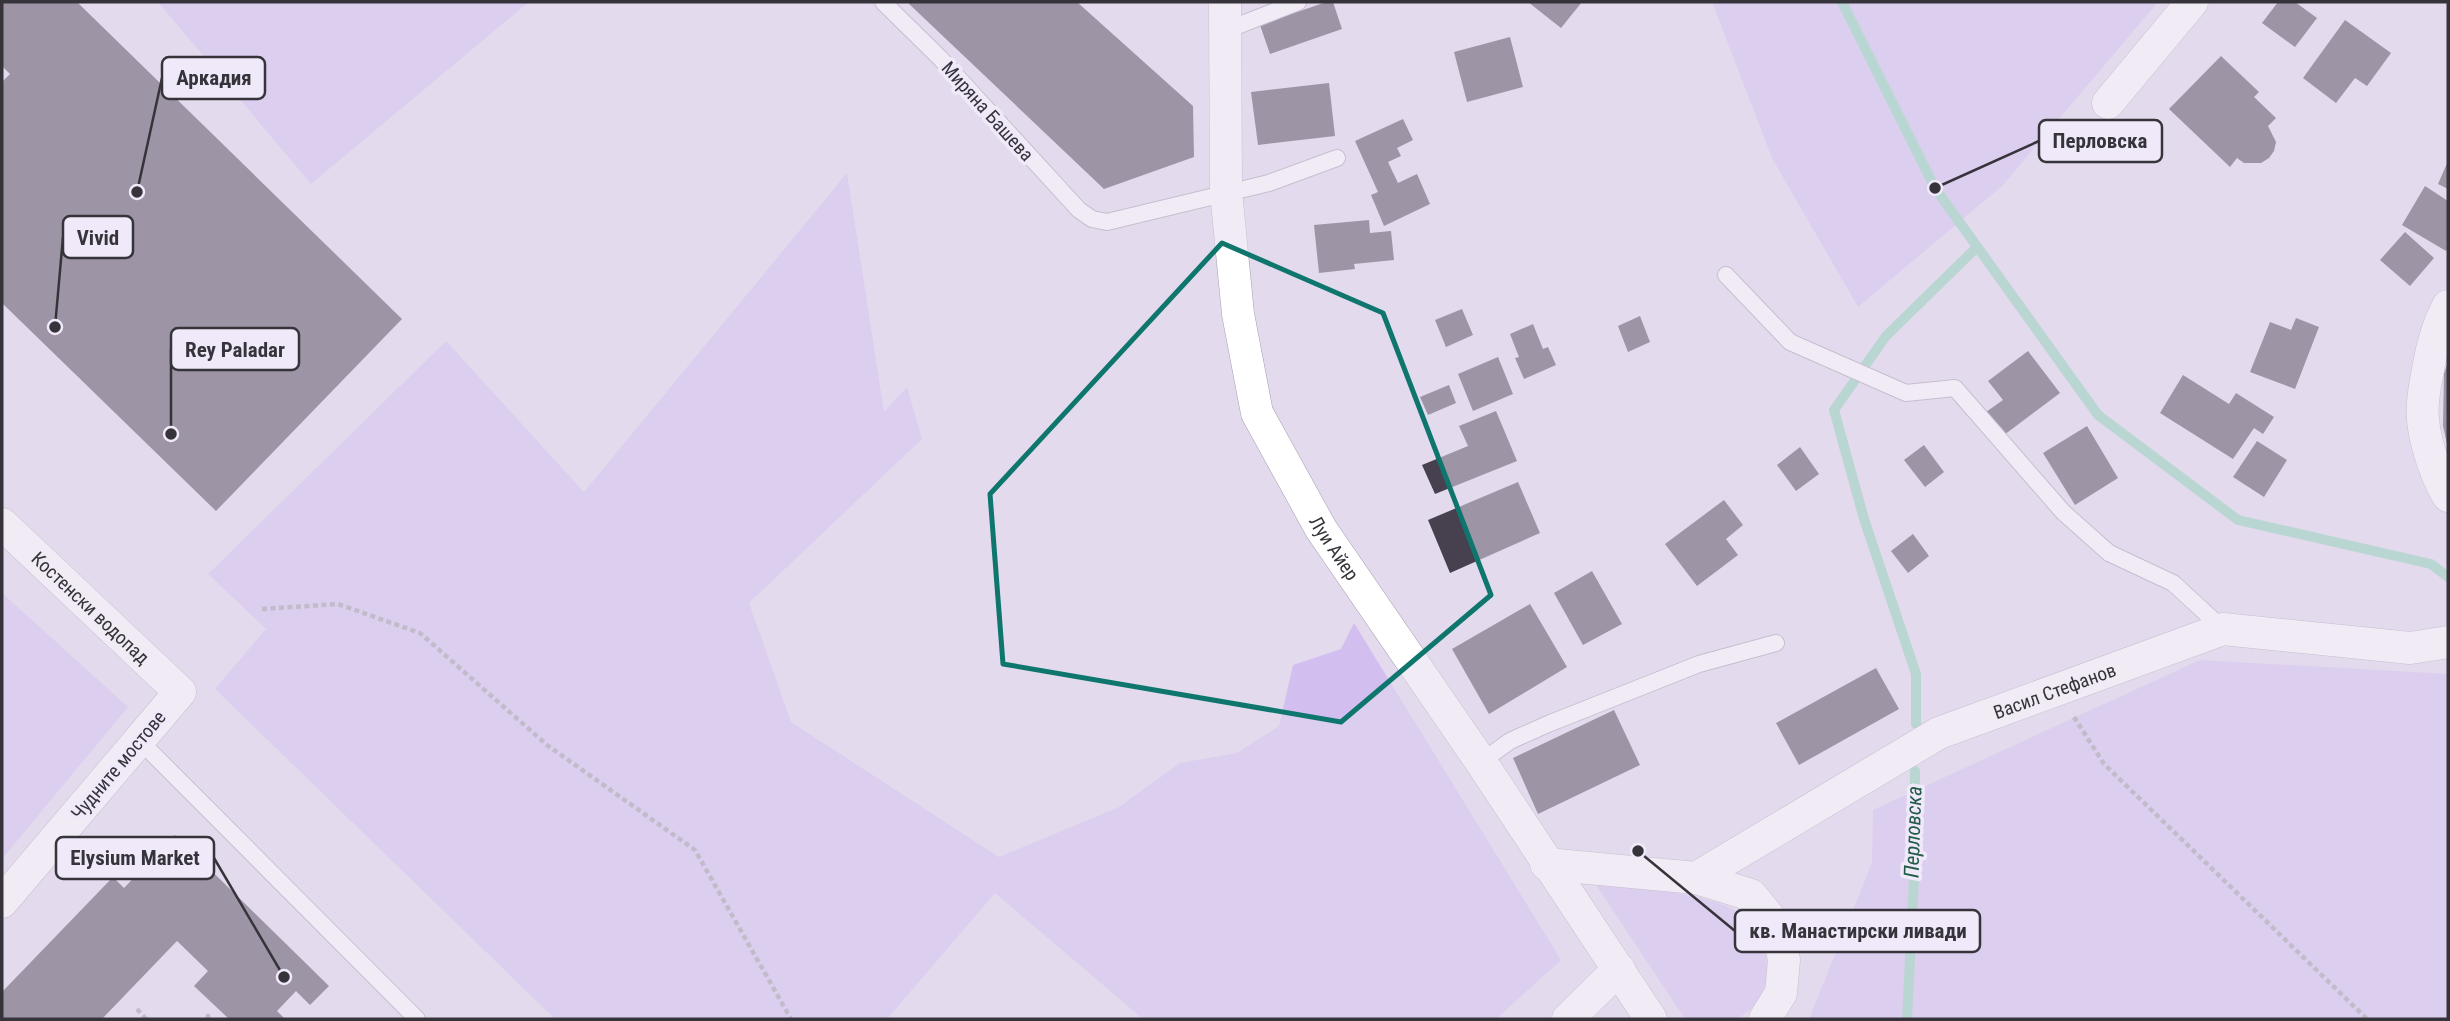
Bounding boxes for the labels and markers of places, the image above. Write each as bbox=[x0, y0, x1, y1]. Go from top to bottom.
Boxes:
callout: Аркадия bbox=[162, 57, 265, 99]
callout: Перловска bbox=[2039, 120, 2162, 162]
callout: Vivid bbox=[63, 216, 133, 258]
callout: Rey Paladar bbox=[171, 328, 299, 370]
callout: Elysium Market bbox=[56, 837, 214, 879]
callout: кв. Манастирски ливади bbox=[1735, 910, 1980, 952]

